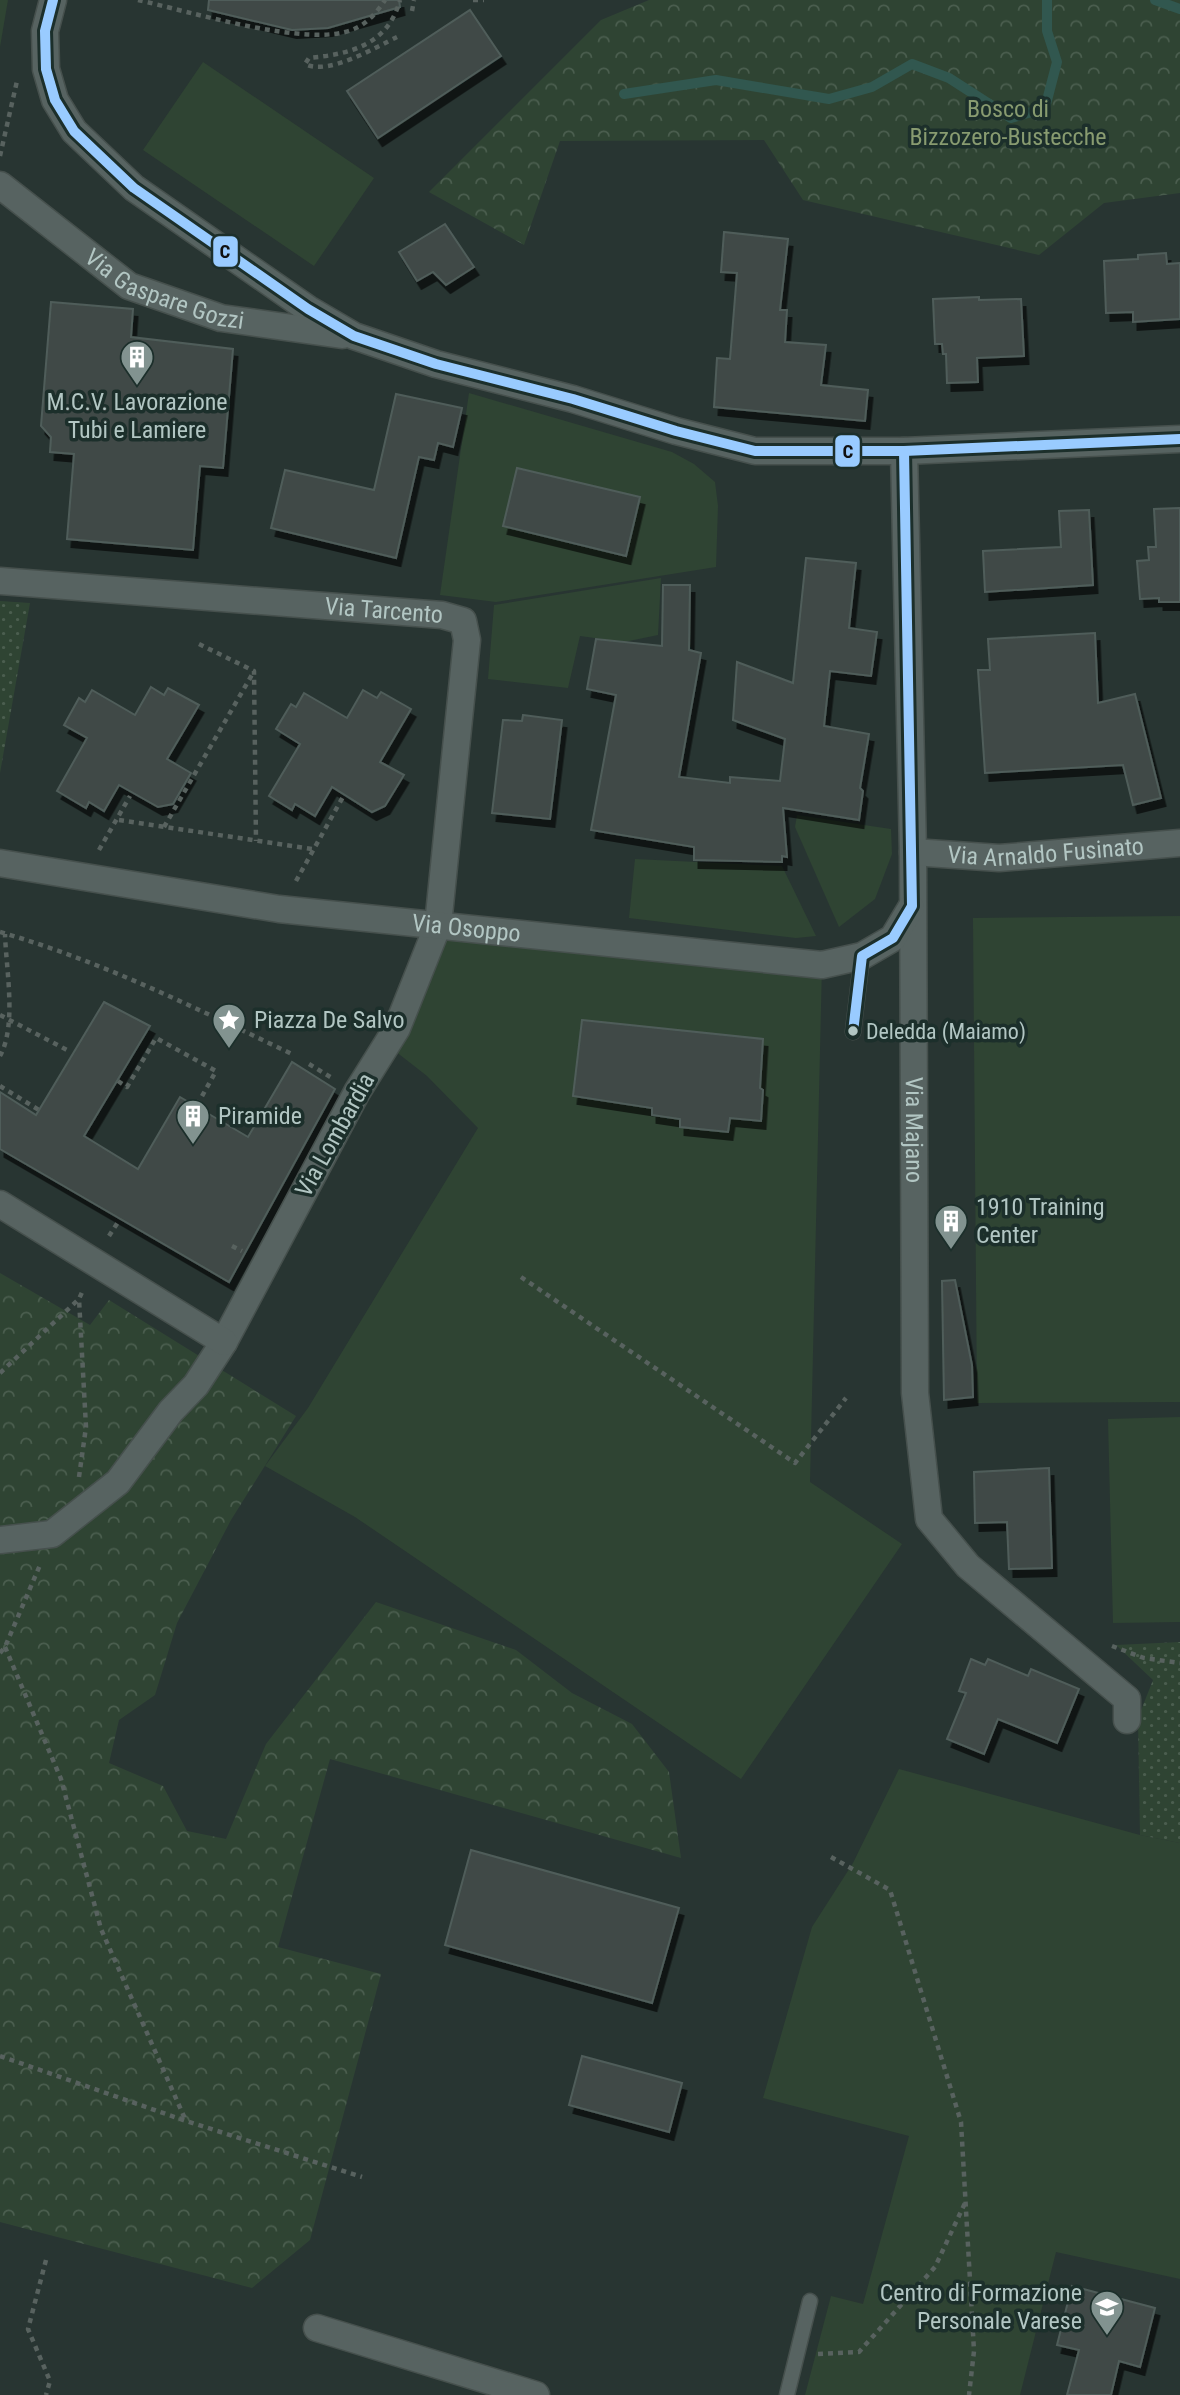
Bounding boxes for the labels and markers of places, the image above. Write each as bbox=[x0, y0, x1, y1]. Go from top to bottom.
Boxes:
building icon: M.C.V. Lavorazione Tubi e Lamiere bbox=[118, 338, 156, 387]
place label: M.C.V. Lavorazione Tubi e Lamiere bbox=[46, 388, 228, 444]
place icon: Piazza De Salvo bbox=[210, 1001, 248, 1050]
place label: Piazza De Salvo bbox=[254, 1006, 404, 1034]
place label: Deledda (Maiamo) bbox=[866, 1019, 1026, 1045]
marker: Deledda (Maiamo) bbox=[846, 1024, 860, 1038]
building icon: Piramide bbox=[174, 1097, 212, 1146]
place label: Piramide bbox=[218, 1102, 302, 1130]
place label: 1910 Training Center bbox=[976, 1193, 1104, 1249]
building icon: 1910 Training Center bbox=[932, 1202, 970, 1251]
place label: Centro di Formazione Personale Varese bbox=[880, 2279, 1082, 2335]
school or university icon: Centro di Formazione Personale Varese bbox=[1088, 2288, 1126, 2337]

